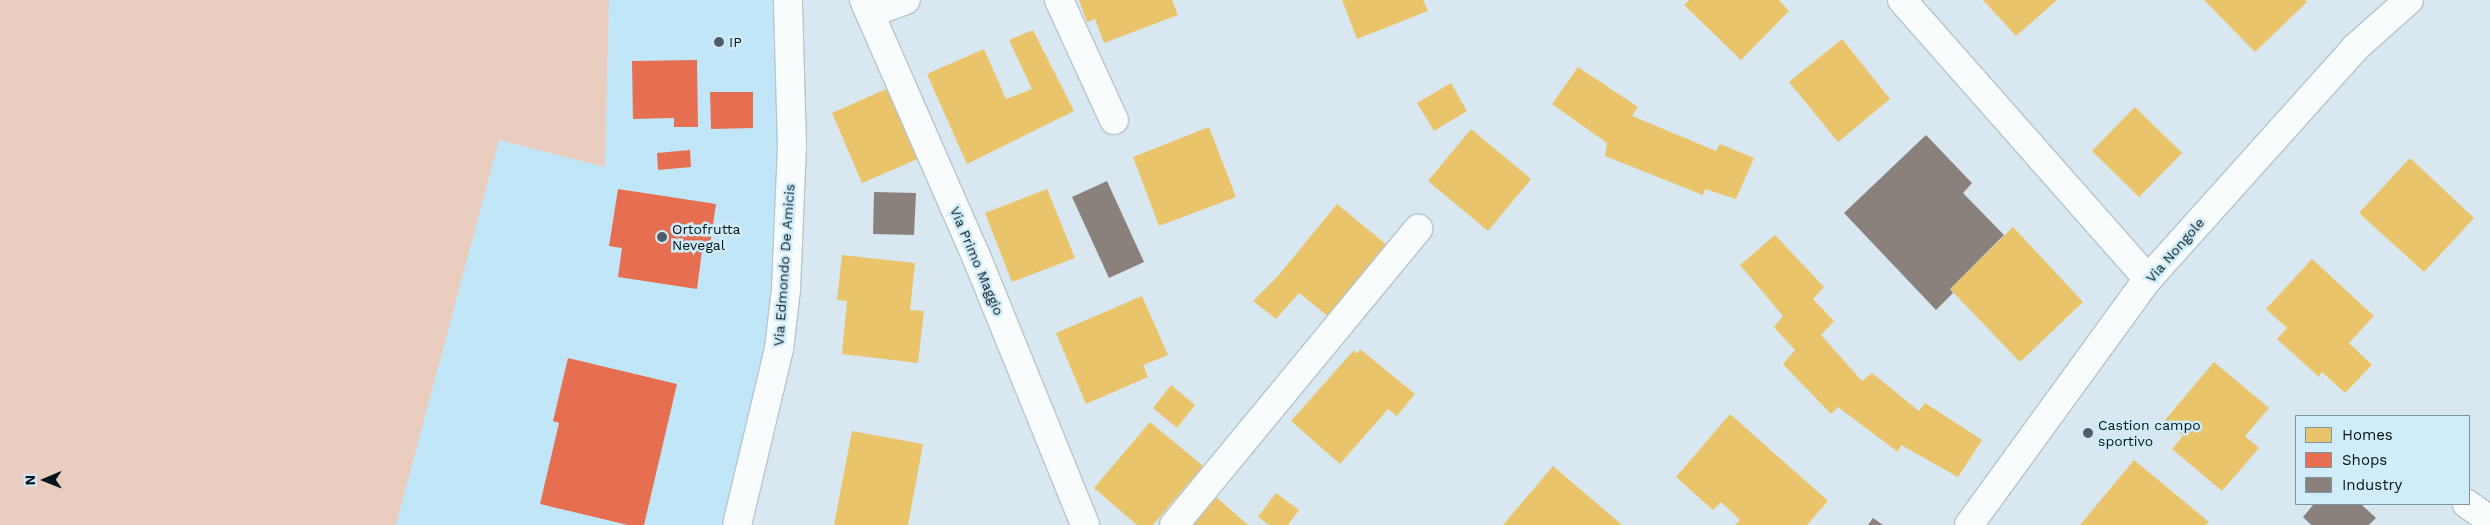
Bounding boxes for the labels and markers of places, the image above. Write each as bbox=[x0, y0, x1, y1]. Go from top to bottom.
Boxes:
place label: IP bbox=[729, 34, 742, 50]
marker: IP bbox=[713, 36, 725, 48]
place label: Ortofrutta Nevegal bbox=[672, 221, 740, 253]
marker: Ortofrutta Nevegal bbox=[656, 231, 668, 243]
place label: Castion campo sportivo bbox=[2098, 417, 2201, 450]
marker: Castion campo sportivo bbox=[2082, 427, 2094, 439]

